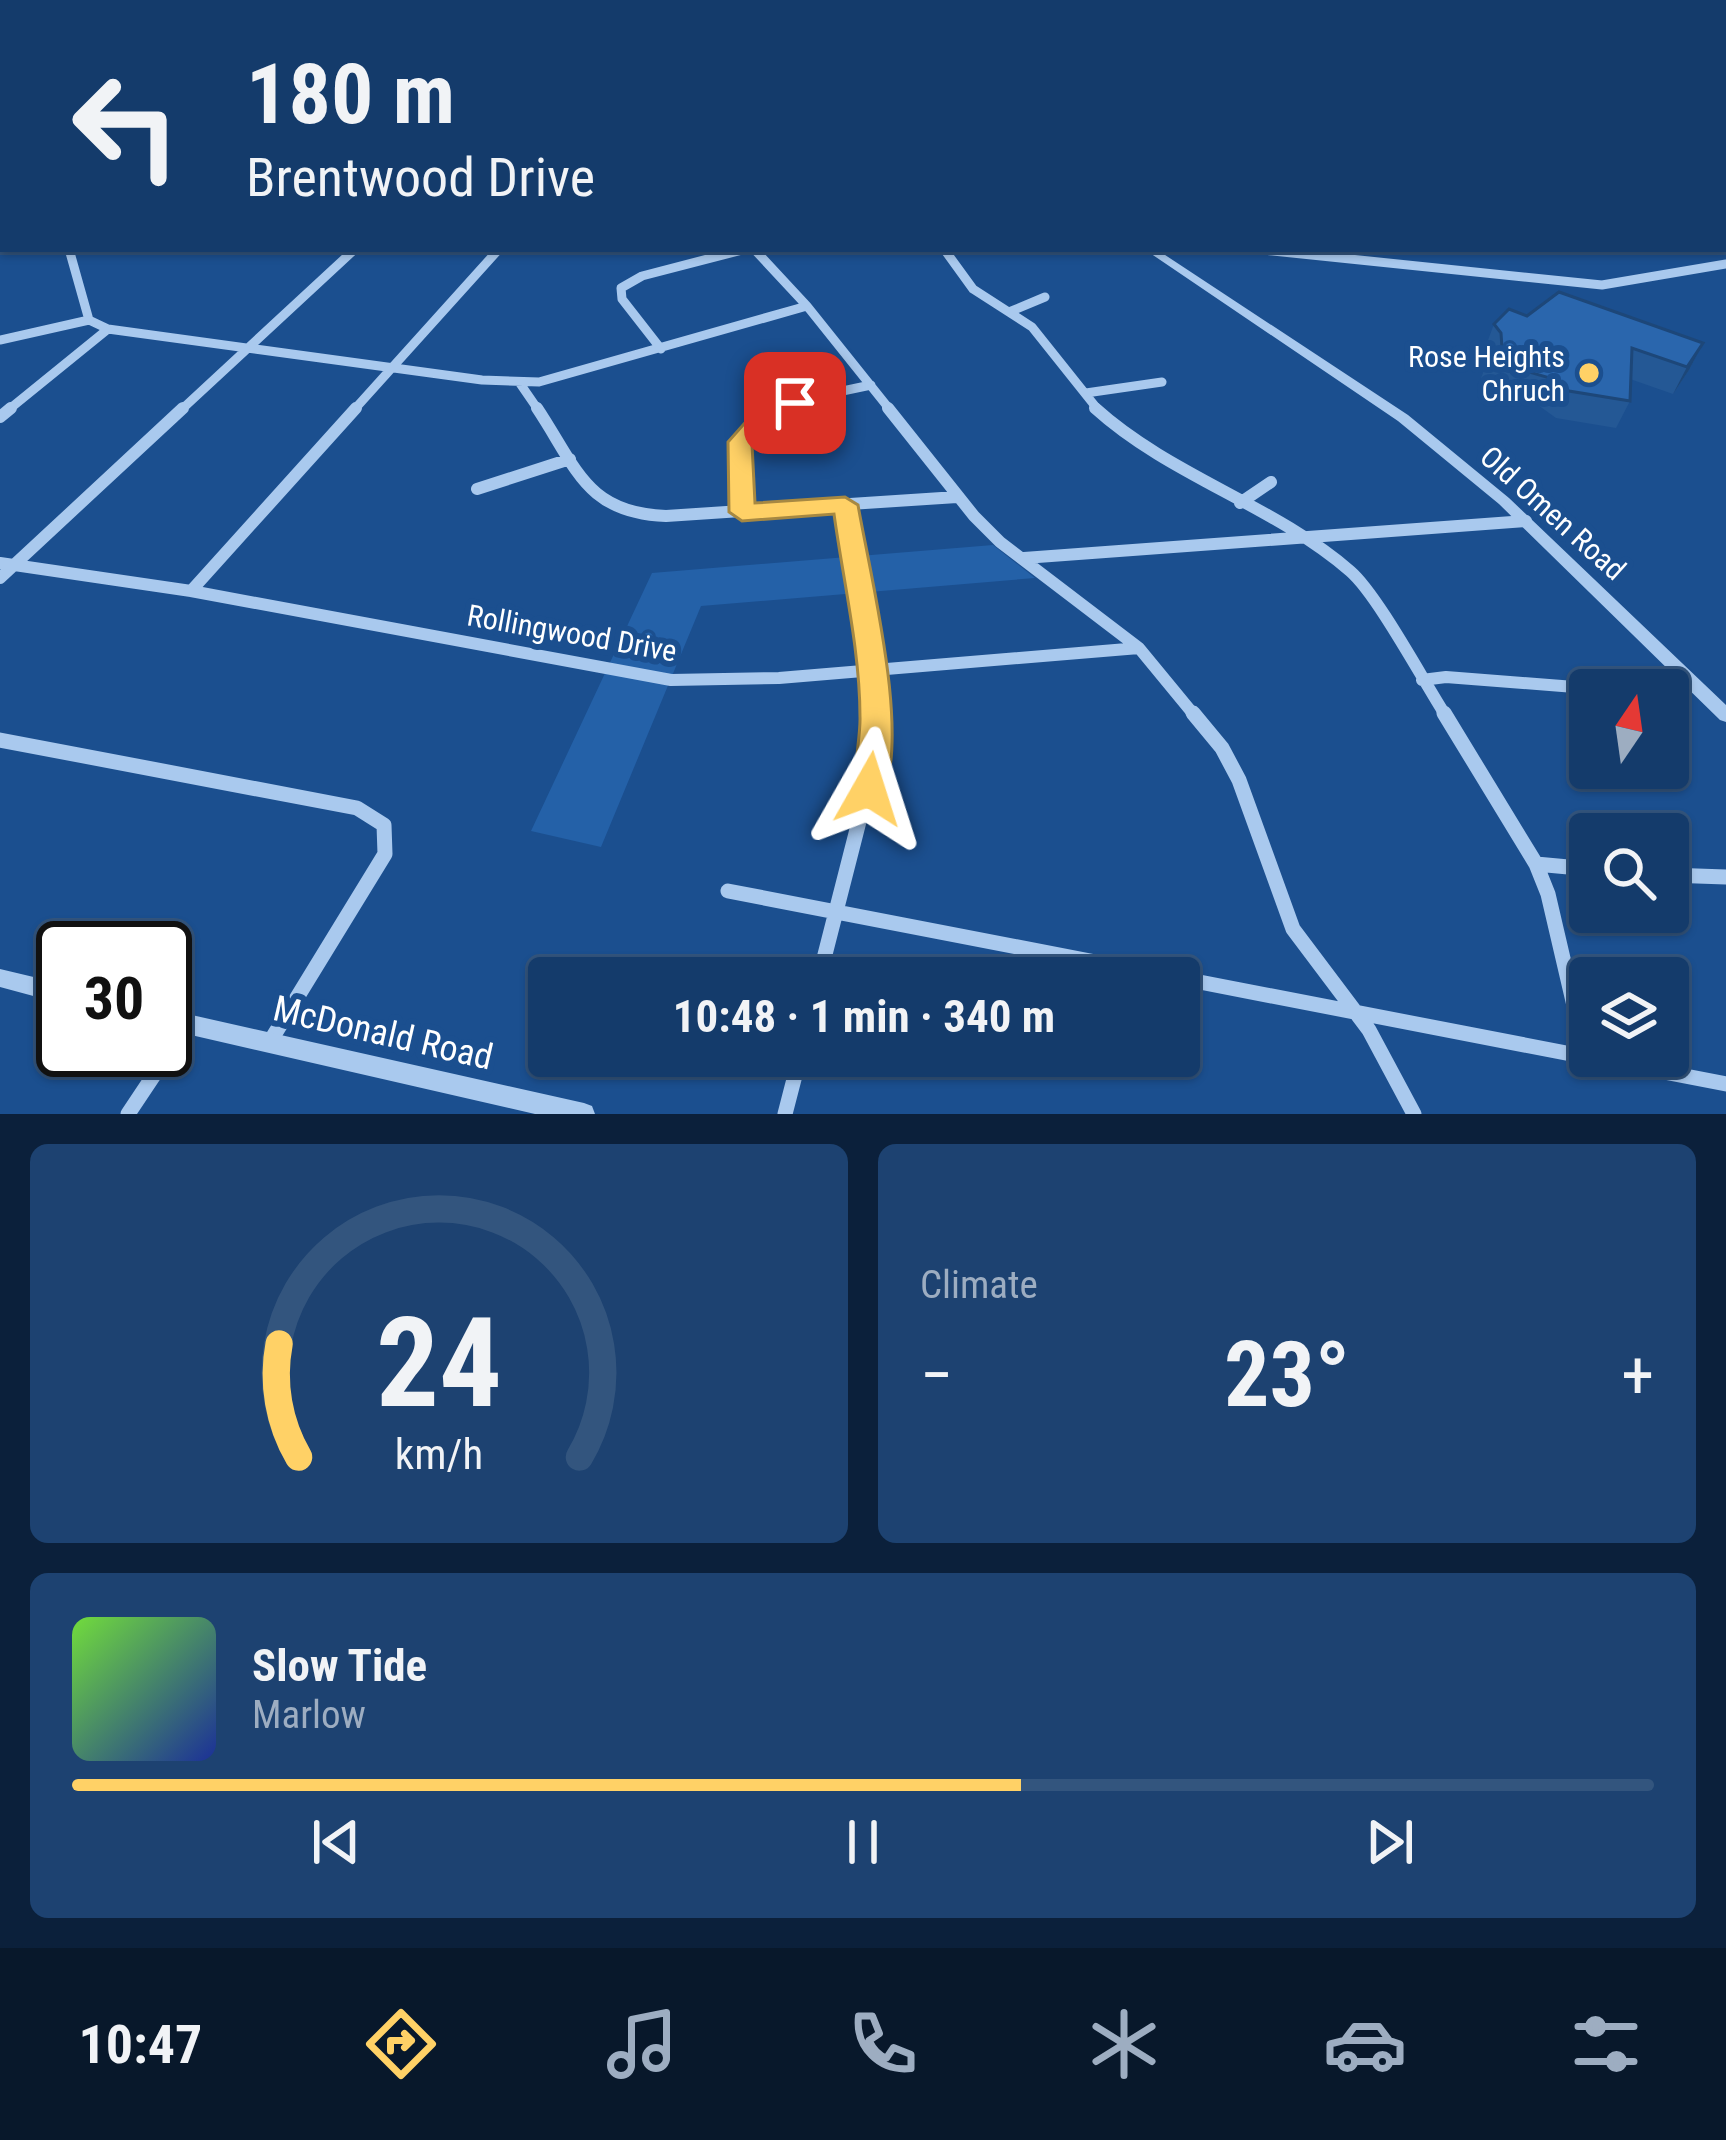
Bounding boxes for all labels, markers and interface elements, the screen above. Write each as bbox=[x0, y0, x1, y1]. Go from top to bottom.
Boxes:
text: 180 m bbox=[246, 45, 455, 144]
icon: left bbox=[48, 48, 204, 204]
text: Brentwood Drive bbox=[246, 146, 595, 209]
place label: Rose Heights Chruch bbox=[1408, 339, 1565, 408]
pin bbox=[744, 352, 846, 454]
marker: Rose Heights Chruch bbox=[1576, 360, 1602, 386]
icon: arrive bbox=[762, 370, 828, 436]
street label: Old Omen Road bbox=[1473, 439, 1633, 587]
street label: Rollingwood Drive bbox=[464, 597, 680, 669]
north arrow bbox=[1569, 669, 1689, 789]
map controls bbox=[1569, 669, 1689, 1077]
position arrow bbox=[806, 726, 932, 852]
button: search bbox=[1569, 813, 1689, 933]
speed limit sign: 30 bbox=[36, 921, 192, 1077]
button: layers bbox=[1569, 957, 1689, 1077]
street label: McDonald Road bbox=[269, 987, 497, 1079]
text: 10:48 · 1 min · 340 m bbox=[673, 990, 1055, 1043]
text: Climate bbox=[920, 1262, 1038, 1308]
text: 24 bbox=[376, 1290, 502, 1436]
text: 23° bbox=[1224, 1323, 1350, 1428]
text: − bbox=[920, 1337, 953, 1414]
text: + bbox=[1621, 1337, 1654, 1414]
text: km/h bbox=[395, 1428, 483, 1478]
text: Slow Tide bbox=[252, 1639, 427, 1692]
text: Marlow bbox=[252, 1692, 366, 1738]
icon: previous bbox=[303, 1809, 369, 1875]
icon: pause bbox=[830, 1809, 896, 1875]
icon: next bbox=[1357, 1809, 1423, 1875]
icon: directions bbox=[359, 2002, 443, 2086]
icon: music bbox=[600, 2002, 684, 2086]
icon: phone bbox=[841, 2002, 925, 2086]
icon: climate bbox=[1082, 2002, 1166, 2086]
icon: car bbox=[1323, 2002, 1407, 2086]
icon: filters bbox=[1564, 2002, 1648, 2086]
text: 10:47 bbox=[78, 2013, 202, 2076]

